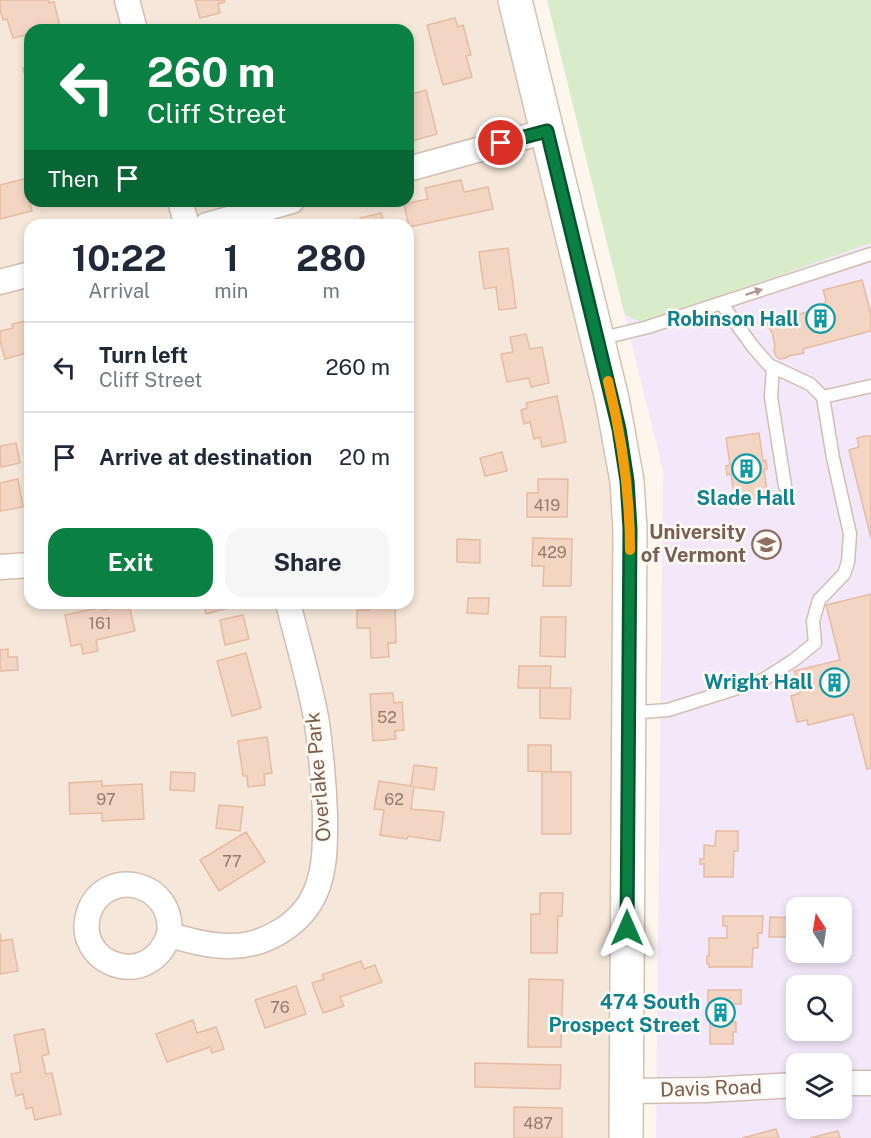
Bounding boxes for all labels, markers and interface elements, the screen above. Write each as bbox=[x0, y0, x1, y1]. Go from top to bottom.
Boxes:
text: 260 m bbox=[147, 47, 275, 96]
icon: left bbox=[48, 48, 126, 126]
text: Cliff Street bbox=[147, 97, 286, 129]
pin bbox=[475, 117, 526, 168]
icon: arrive bbox=[484, 126, 517, 159]
icon: arrive bbox=[111, 162, 144, 195]
text: Then bbox=[48, 166, 99, 192]
text: 10:22 bbox=[72, 237, 167, 279]
text: 1 bbox=[224, 237, 239, 279]
text: 280 bbox=[296, 237, 366, 279]
text: Arrival bbox=[88, 279, 150, 303]
text: min bbox=[214, 279, 248, 303]
text: m bbox=[322, 279, 340, 303]
one-way arrow bbox=[745, 287, 763, 296]
building icon: Robinson Hall bbox=[804, 303, 836, 335]
place label: Robinson Hall bbox=[667, 307, 799, 331]
text: Turn left bbox=[99, 342, 188, 368]
icon: left bbox=[48, 351, 81, 384]
text: 260 m bbox=[325, 354, 390, 380]
text: Cliff Street bbox=[99, 368, 202, 392]
icon: arrive bbox=[48, 441, 81, 474]
text: Arrive at destination bbox=[99, 444, 312, 470]
text: 20 m bbox=[339, 444, 390, 470]
building icon: Slade Hall bbox=[730, 452, 762, 484]
place label: Slade Hall bbox=[696, 486, 796, 510]
house number: 419 bbox=[534, 496, 560, 515]
place label: University of Vermont bbox=[641, 520, 746, 567]
button: Exit bbox=[48, 528, 213, 597]
button: Share bbox=[225, 528, 390, 597]
school or university icon: University of Vermont bbox=[751, 528, 783, 560]
house number: 429 bbox=[537, 543, 567, 562]
house number: 161 bbox=[89, 614, 111, 633]
building icon: Wright Hall bbox=[818, 666, 850, 698]
place label: Wright Hall bbox=[704, 670, 813, 694]
house number: 52 bbox=[377, 708, 397, 727]
street label: Overlake Park bbox=[300, 711, 336, 843]
house number: 97 bbox=[96, 790, 116, 809]
house number: 62 bbox=[384, 790, 404, 809]
house number: 77 bbox=[222, 852, 242, 871]
position arrow bbox=[595, 896, 659, 960]
north arrow bbox=[786, 897, 852, 963]
map controls bbox=[786, 897, 852, 1119]
button: search bbox=[786, 975, 852, 1041]
place label: 474 South Prospect Street bbox=[548, 990, 700, 1037]
building icon: 474 South Prospect Street bbox=[705, 997, 737, 1029]
house number: 76 bbox=[270, 998, 290, 1017]
button: layers bbox=[786, 1053, 852, 1119]
street label: Davis Road bbox=[660, 1074, 762, 1102]
house number: 487 bbox=[523, 1114, 553, 1133]

